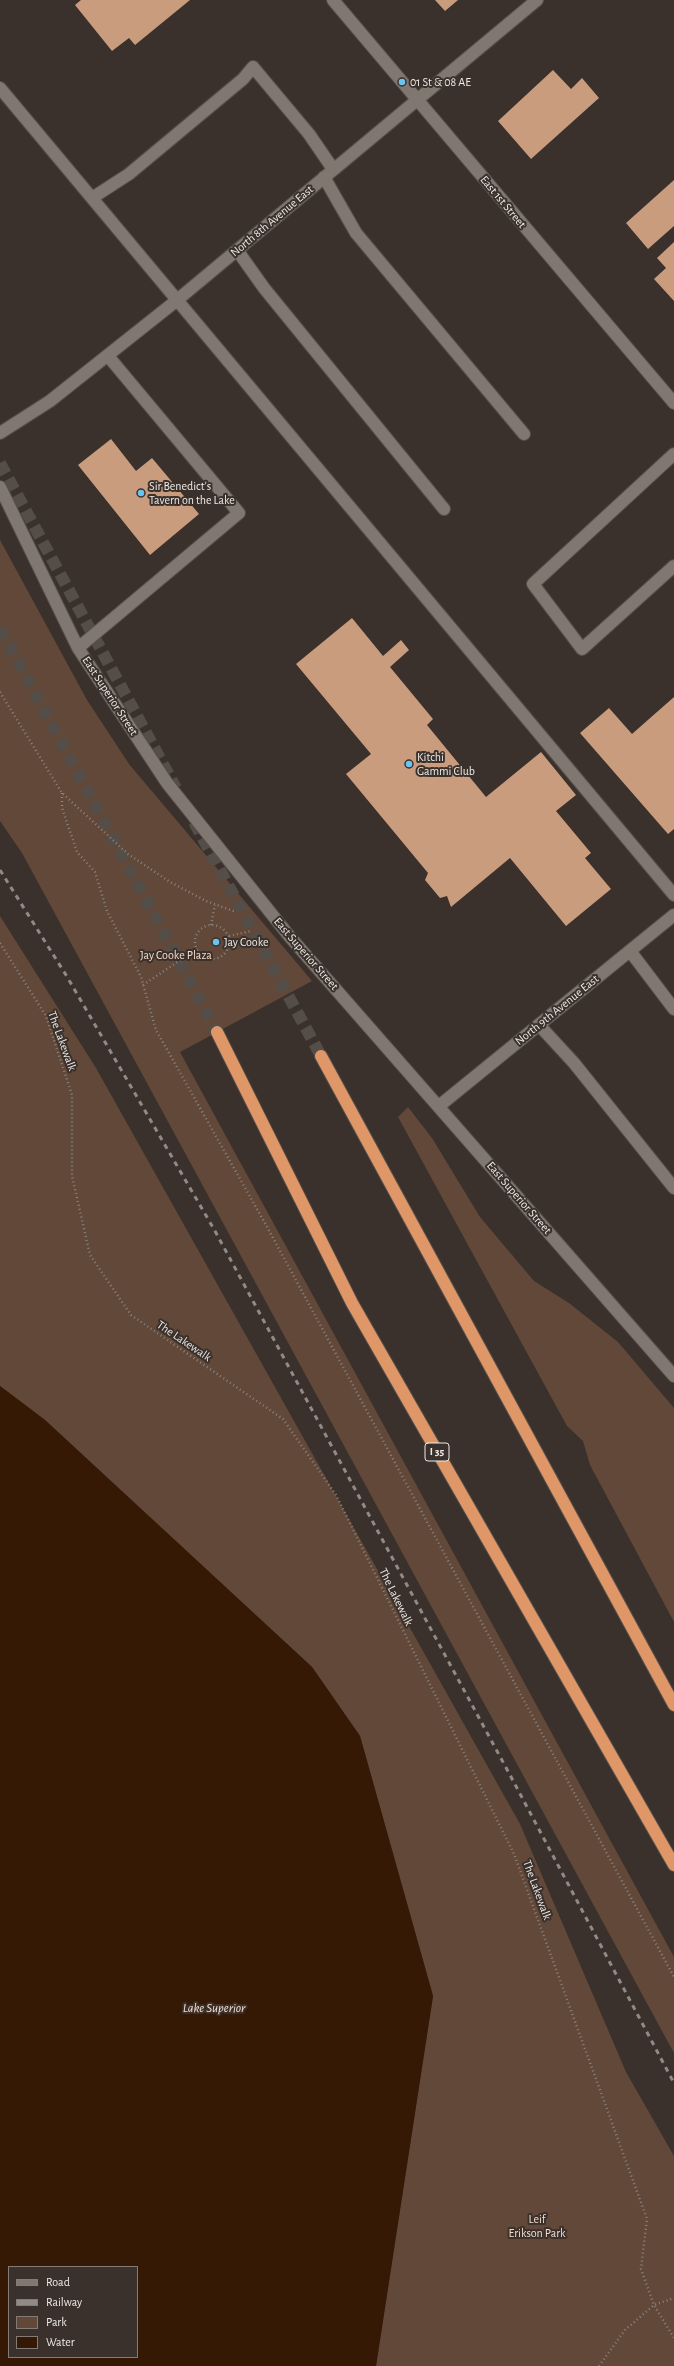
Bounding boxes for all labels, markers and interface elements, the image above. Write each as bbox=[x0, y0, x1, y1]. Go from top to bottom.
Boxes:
place label: 01 St & 08 AE bbox=[410, 75, 471, 89]
marker: 01 St & 08 AE bbox=[397, 77, 407, 87]
street label: East 1st Street bbox=[477, 173, 529, 231]
street label: North 8th Avenue East bbox=[228, 182, 316, 260]
place label: Sir Benedict's Tavern on the Lake bbox=[149, 479, 235, 507]
marker: Sir Benedict's Tavern on the Lake bbox=[136, 488, 146, 498]
street label: East Superior Street bbox=[79, 654, 141, 738]
place label: Kitchi Gammi Club bbox=[417, 750, 475, 778]
marker: Kitchi Gammi Club bbox=[404, 759, 414, 769]
street label: East Superior Street bbox=[271, 915, 341, 993]
place label: Jay Cooke bbox=[224, 935, 269, 949]
marker: Jay Cooke bbox=[211, 937, 221, 947]
park label: Jay Cooke Plaza bbox=[140, 948, 212, 962]
street label: North 9th Avenue East bbox=[512, 972, 602, 1048]
street label: The Lakewalk bbox=[45, 1009, 79, 1073]
street label: East Superior Street bbox=[484, 1159, 554, 1237]
street label: The Lakewalk bbox=[154, 1317, 214, 1365]
road number: I 35 bbox=[425, 1443, 449, 1461]
street label: The Lakewalk bbox=[376, 1566, 416, 1628]
street label: The Lakewalk bbox=[520, 1858, 554, 1922]
water label: Lake Superior bbox=[183, 2000, 245, 2016]
park label: Leif Erikson Park bbox=[508, 2212, 566, 2240]
legend bbox=[8, 2266, 138, 2358]
text: Road bbox=[46, 2276, 70, 2288]
text: Railway bbox=[46, 2296, 82, 2308]
text: Park bbox=[46, 2316, 67, 2328]
text: Water bbox=[46, 2336, 75, 2348]

